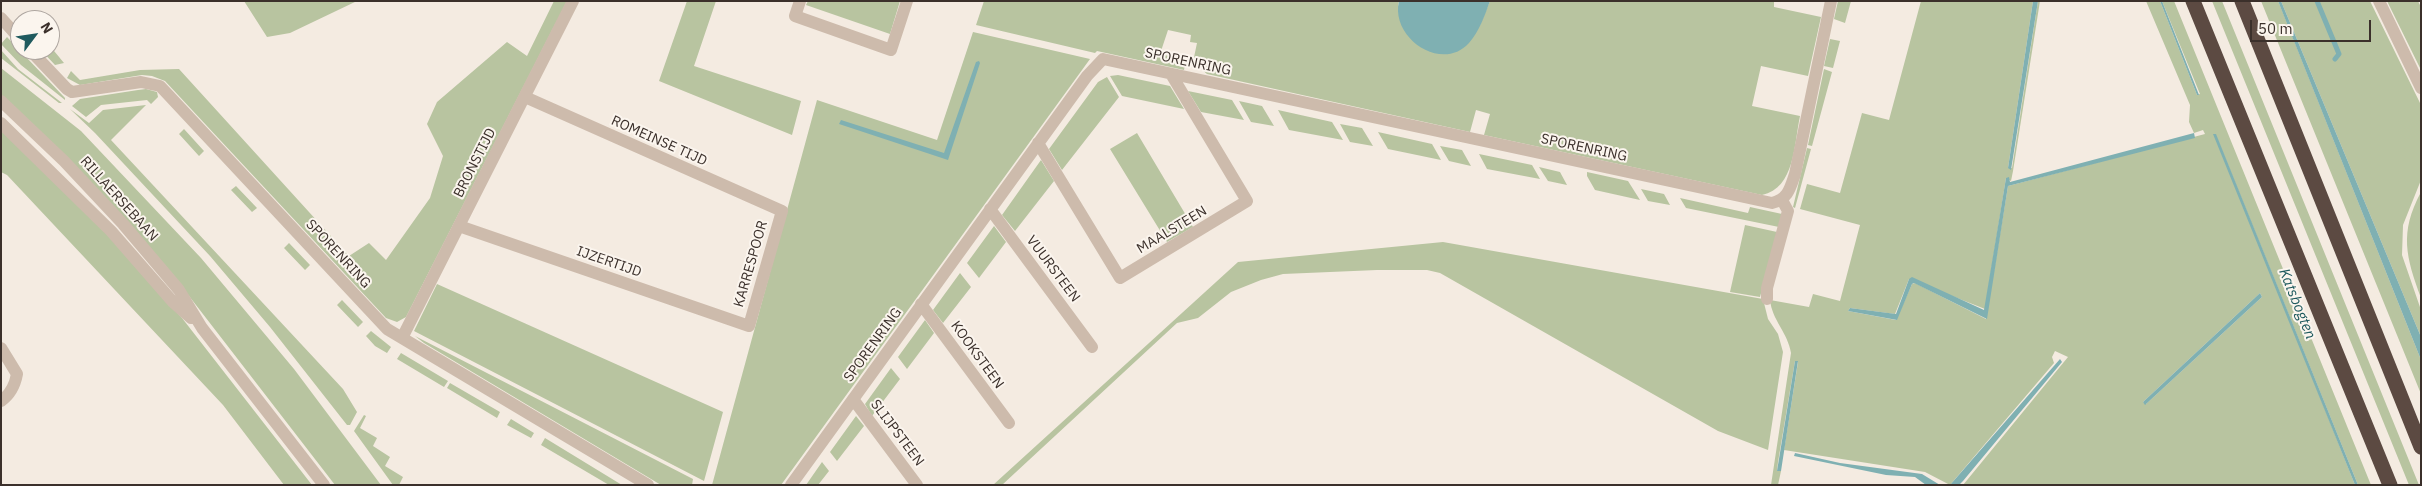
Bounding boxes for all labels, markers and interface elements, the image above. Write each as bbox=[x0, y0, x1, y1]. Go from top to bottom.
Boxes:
north arrow bbox=[10, 10, 60, 60]
scale bar bbox=[2252, 10, 2373, 42]
text: N bbox=[37, 19, 57, 37]
text: 50 m bbox=[2258, 19, 2293, 38]
street label: SPORENRING bbox=[1143, 45, 1233, 79]
street label: ROMEINSE TIJD bbox=[608, 112, 710, 170]
street label: BRONSTIJD bbox=[450, 125, 500, 201]
street label: SPORENRING bbox=[1539, 131, 1629, 165]
street label: RILLAERSEBAAN bbox=[77, 153, 161, 245]
street label: MAALSTEEN bbox=[1134, 203, 1210, 257]
street label: SPORENRING bbox=[302, 216, 374, 292]
street label: KARRESPOOR bbox=[731, 219, 771, 309]
street label: VUURSTEEN bbox=[1023, 233, 1083, 305]
street label: IJZERTIJD bbox=[574, 243, 644, 281]
water label: Katsbogten bbox=[2275, 266, 2319, 342]
street label: SPORENRING bbox=[840, 305, 906, 385]
street label: KOOKSTEEN bbox=[947, 318, 1007, 392]
street label: SLIJPSTEEN bbox=[867, 397, 927, 469]

